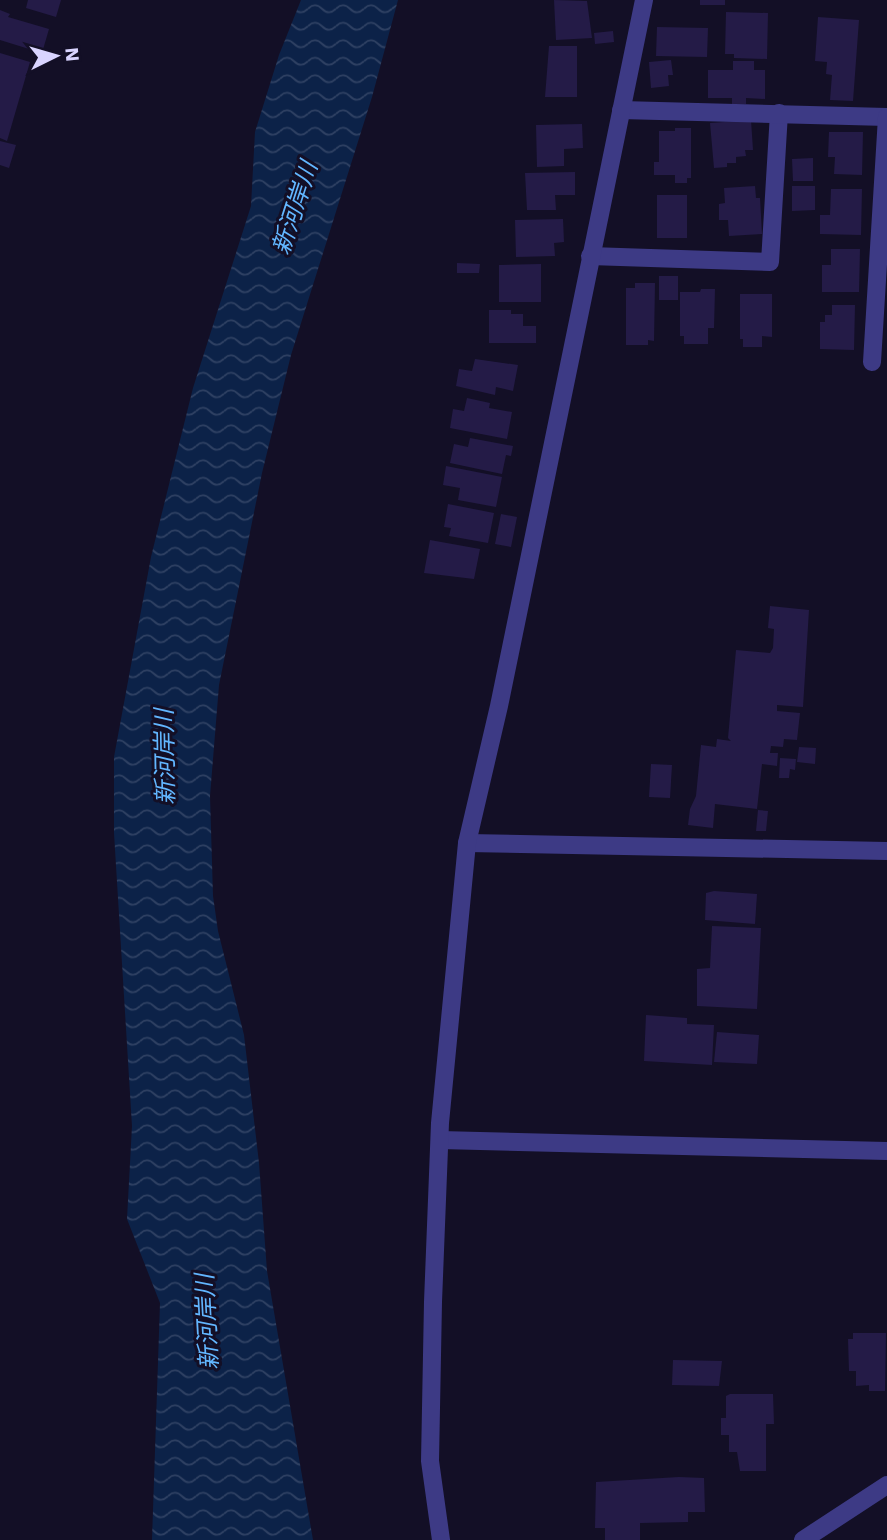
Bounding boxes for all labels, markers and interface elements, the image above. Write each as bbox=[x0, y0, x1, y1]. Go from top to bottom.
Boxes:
north arrow bbox=[21, 21, 91, 91]
text: N bbox=[60, 47, 85, 63]
water label: 新河岸川 bbox=[267, 155, 324, 258]
water label: 新河岸川 bbox=[150, 706, 180, 805]
water label: 新河岸川 bbox=[190, 1270, 223, 1371]

